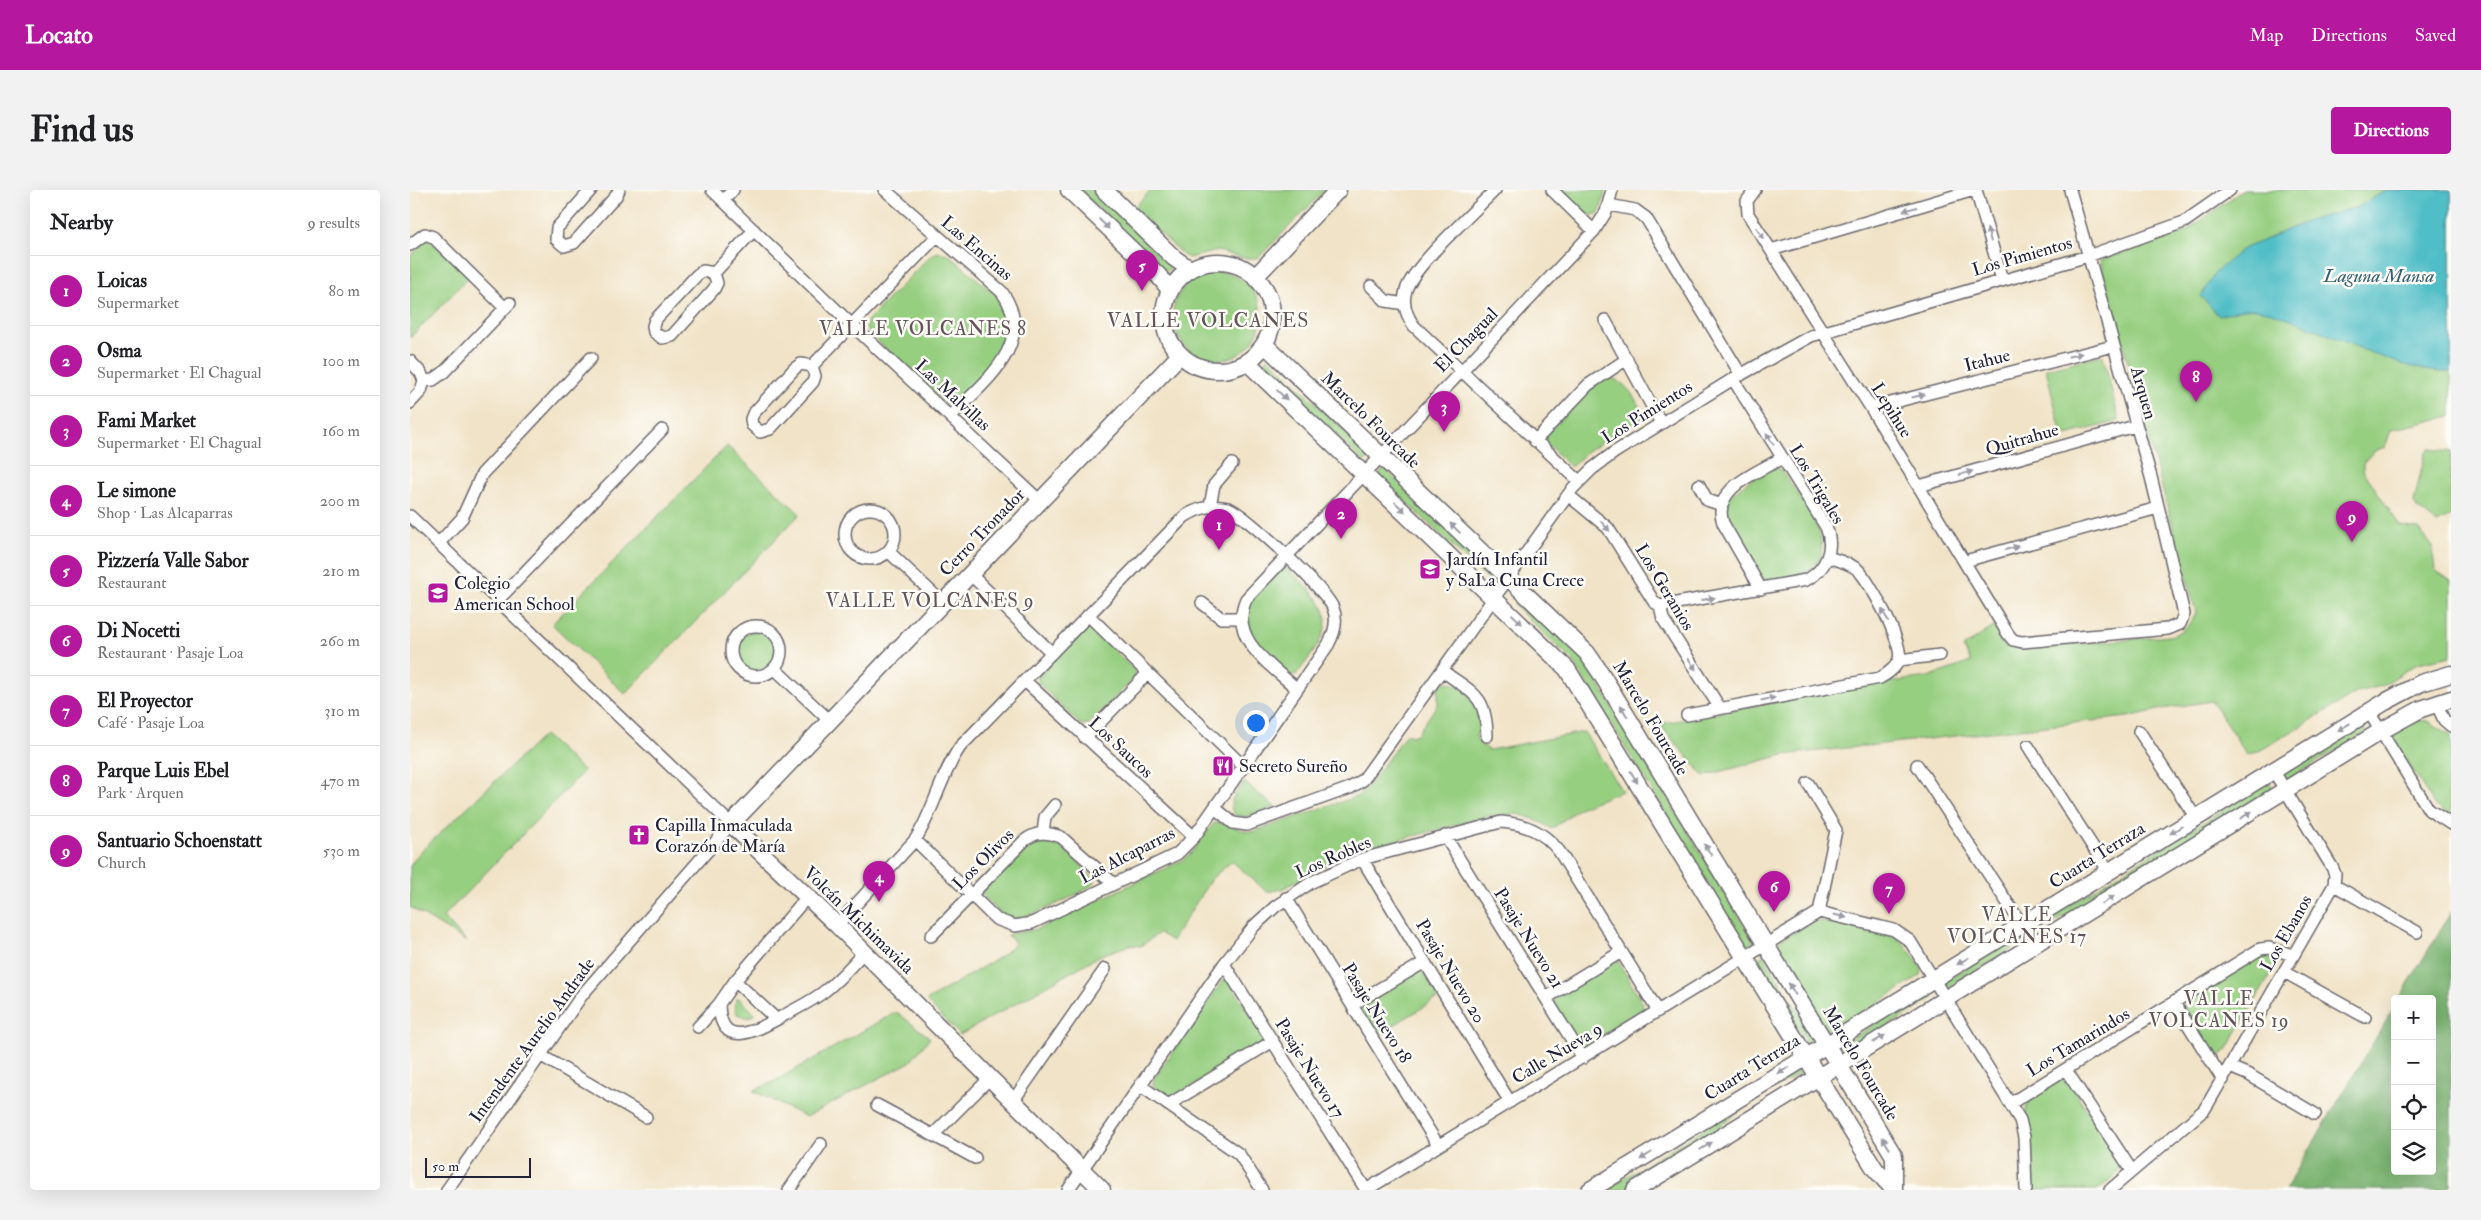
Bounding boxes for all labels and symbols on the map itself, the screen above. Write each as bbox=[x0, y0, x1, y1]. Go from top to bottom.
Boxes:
one-way arrow bbox=[1903, 205, 1918, 213]
street label: Las Encinas bbox=[936, 211, 1017, 286]
one-way arrow bbox=[1098, 218, 1110, 230]
one-way arrow bbox=[1755, 226, 1764, 239]
one-way arrow bbox=[1985, 227, 1993, 242]
street label: Los Pimientos bbox=[1969, 231, 2075, 282]
pin: 5 bbox=[1126, 250, 1158, 291]
water label: Laguna Mansa bbox=[2323, 264, 2435, 288]
street label: El Chagual bbox=[1430, 303, 1503, 378]
district label: VALLE VOLCANES bbox=[1107, 308, 1309, 333]
district label: VALLE VOLCANES 8 bbox=[819, 317, 1027, 341]
street label: Itahue bbox=[1962, 344, 2013, 377]
one-way arrow bbox=[2068, 351, 2083, 359]
street label: Las Malvillas bbox=[910, 355, 995, 436]
pin: 8 bbox=[2180, 361, 2212, 402]
street label: Arquen bbox=[2125, 363, 2162, 422]
street label: Marcelo Fourcade bbox=[1316, 367, 1426, 474]
street label: Los Pimientos bbox=[1598, 375, 1697, 449]
street label: Lepihue bbox=[1866, 379, 1918, 442]
one-way arrow bbox=[1275, 389, 1287, 401]
pin: 3 bbox=[1428, 391, 1460, 432]
one-way arrow bbox=[1910, 392, 1925, 400]
street label: Quitrahue bbox=[1983, 418, 2062, 461]
one-way arrow bbox=[1765, 432, 1775, 445]
street label: Los Trigales bbox=[1784, 440, 1849, 528]
one-way arrow bbox=[1958, 468, 1973, 476]
street label: Cerro Tronador bbox=[934, 483, 1030, 581]
pin: 2 bbox=[1325, 498, 1357, 539]
one-way arrow bbox=[1393, 501, 1405, 513]
pin: 9 bbox=[2336, 501, 2368, 542]
pin: 1 bbox=[1203, 509, 1235, 550]
one-way arrow bbox=[1599, 520, 1611, 532]
one-way arrow bbox=[1450, 522, 1462, 534]
street label: Los Geranios bbox=[1630, 540, 1699, 635]
one-way arrow bbox=[2004, 543, 2019, 551]
place label: Jardín Infantil y SaLa Cuna Crece bbox=[1445, 548, 1585, 592]
school or university icon: Jardín Infantil y SaLa Cuna Crece bbox=[1418, 557, 1442, 581]
place label: Colegio American School bbox=[453, 572, 575, 616]
school or university icon: Colegio American School bbox=[426, 581, 450, 605]
district label: VALLE VOLCANES 9 bbox=[826, 589, 1034, 613]
one-way arrow bbox=[1701, 594, 1717, 602]
one-way arrow bbox=[1881, 608, 1890, 621]
one-way arrow bbox=[1511, 613, 1523, 625]
street label: Marcelo Fourcade bbox=[1607, 657, 1694, 780]
one-way arrow bbox=[1687, 657, 1696, 670]
one-way arrow bbox=[1760, 694, 1776, 702]
one-way arrow bbox=[1619, 704, 1628, 717]
your location bbox=[1243, 710, 1269, 736]
street label: Los Saucos bbox=[1083, 711, 1158, 783]
one-way arrow bbox=[2338, 722, 2351, 731]
restaurant icon: Secreto Sureño bbox=[1211, 754, 1235, 778]
place label: Secreto Sureño bbox=[1239, 755, 1348, 778]
one-way arrow bbox=[1630, 770, 1639, 783]
one-way arrow bbox=[2240, 810, 2253, 819]
place label: Capilla Inmaculada Corazón de María bbox=[655, 814, 793, 858]
street label: Cuarta Terraza bbox=[2045, 816, 2150, 894]
street label: Las Alcaparras bbox=[1075, 821, 1179, 889]
church icon: Capilla Inmaculada Corazón de María bbox=[627, 823, 651, 847]
street label: Los Olivos bbox=[948, 824, 1019, 895]
one-way arrow bbox=[2169, 826, 2183, 835]
street label: Los Robles bbox=[1292, 831, 1374, 884]
one-way arrow bbox=[1703, 844, 1712, 857]
pin: 4 bbox=[863, 861, 895, 902]
street label: Volcán Michimavida bbox=[798, 862, 919, 980]
pin: 6 bbox=[1758, 871, 1790, 912]
pin: 7 bbox=[1873, 873, 1905, 914]
street label: Pasaje Nuevo 21 bbox=[1488, 884, 1569, 993]
street label: Los Ebanos bbox=[2255, 891, 2318, 976]
one-way arrow bbox=[2101, 895, 2114, 904]
district label: VALLE VOLCANES 17 bbox=[1947, 903, 2087, 949]
one-way arrow bbox=[1832, 912, 1847, 920]
street label: Pasaje Nuevo 20 bbox=[1410, 915, 1491, 1028]
street label: Intendente Aurelio Andrade bbox=[465, 953, 600, 1127]
one-way arrow bbox=[1956, 957, 1970, 966]
street label: Pasaje Nuevo 18 bbox=[1337, 959, 1417, 1068]
one-way arrow bbox=[1788, 982, 1797, 995]
district label: VALLE VOLCANES 19 bbox=[2149, 987, 2289, 1033]
street label: Marcelo Fourcade bbox=[1817, 1002, 1904, 1125]
street label: Los Tamarindos bbox=[2022, 1003, 2134, 1082]
street label: Pasaje Nuevo 17 bbox=[1270, 1014, 1349, 1123]
street label: Calle Nueva 9 bbox=[1508, 1017, 1607, 1089]
street label: Cuarta Terraza bbox=[1700, 1028, 1805, 1106]
one-way arrow bbox=[1873, 1035, 1886, 1044]
one-way arrow bbox=[1778, 1066, 1791, 1075]
one-way arrow bbox=[1882, 1137, 1891, 1150]
one-way arrow bbox=[1700, 1141, 1713, 1151]
one-way arrow bbox=[1639, 1151, 1652, 1160]
scale bar bbox=[425, 1155, 531, 1178]

